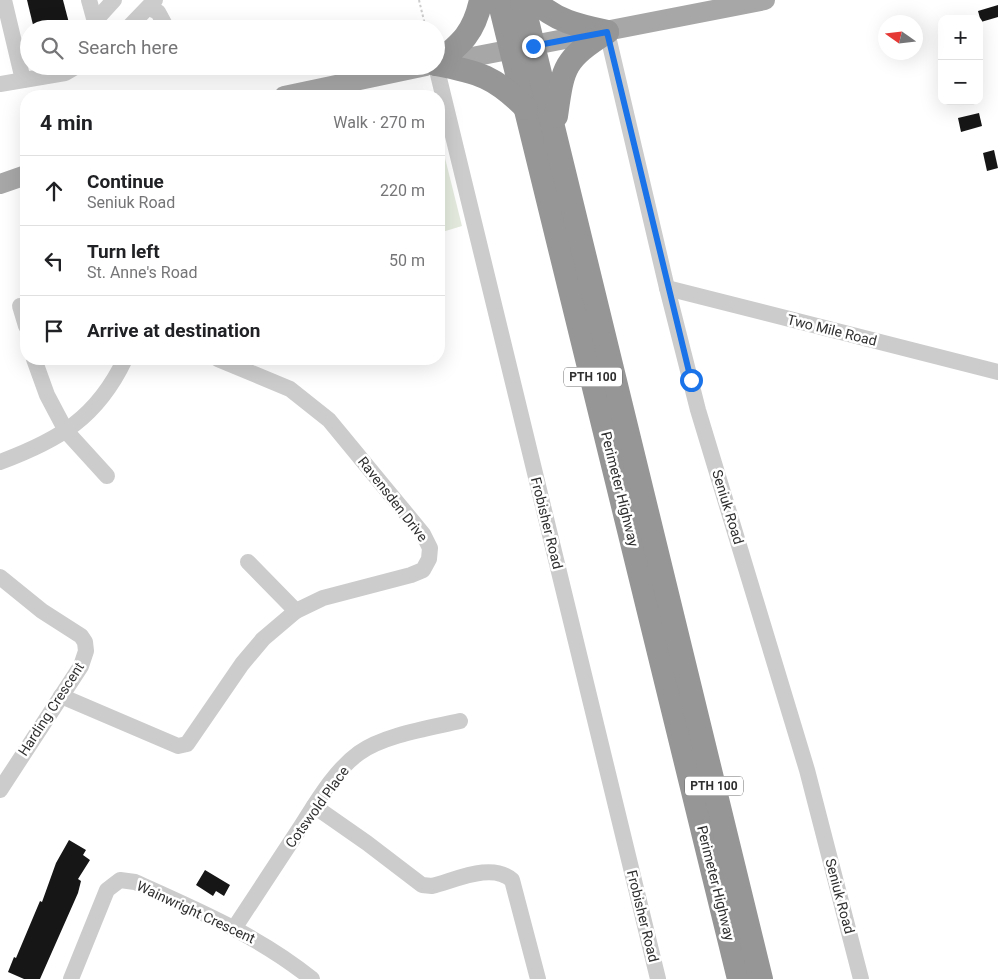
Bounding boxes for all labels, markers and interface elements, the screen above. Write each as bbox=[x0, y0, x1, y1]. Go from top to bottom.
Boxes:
north arrow bbox=[878, 15, 923, 60]
map controls bbox=[938, 15, 983, 105]
button: + bbox=[938, 15, 983, 60]
search box bbox=[20, 20, 445, 75]
icon: search bbox=[38, 34, 66, 62]
route end bbox=[522, 35, 545, 58]
text: Search here bbox=[78, 36, 178, 59]
button: − bbox=[938, 60, 983, 105]
text: 4 min bbox=[40, 111, 93, 135]
text: Walk · 270 m bbox=[333, 113, 425, 132]
text: Continue bbox=[87, 170, 164, 193]
icon: ahead bbox=[40, 177, 68, 205]
text: 220 m bbox=[380, 181, 425, 200]
text: Seniuk Road bbox=[87, 193, 175, 212]
text: Turn left bbox=[87, 240, 160, 263]
icon: left bbox=[40, 247, 68, 275]
text: 50 m bbox=[389, 251, 425, 270]
text: St. Anne's Road bbox=[87, 263, 198, 282]
street label: Two Mile Road bbox=[785, 311, 879, 349]
icon: arrive bbox=[40, 317, 68, 345]
text: Arrive at destination bbox=[87, 319, 260, 342]
road number: PTH 100 bbox=[564, 368, 622, 387]
route start bbox=[680, 369, 703, 392]
street label: Perimeter Highway bbox=[598, 430, 642, 548]
street label: Ravensden Drive bbox=[355, 453, 431, 545]
street label: Seniuk Road bbox=[709, 468, 747, 546]
street label: Frobisher Road bbox=[528, 475, 566, 571]
street label: Harding Crescent bbox=[15, 659, 87, 759]
street label: Cotswold Place bbox=[282, 763, 352, 851]
road number: PTH 100 bbox=[685, 776, 743, 796]
street label: Perimeter Highway bbox=[694, 824, 738, 942]
street label: Seniuk Road bbox=[822, 857, 858, 935]
street label: Frobisher Road bbox=[624, 868, 662, 964]
street label: Wainwright Crescent bbox=[134, 878, 258, 947]

